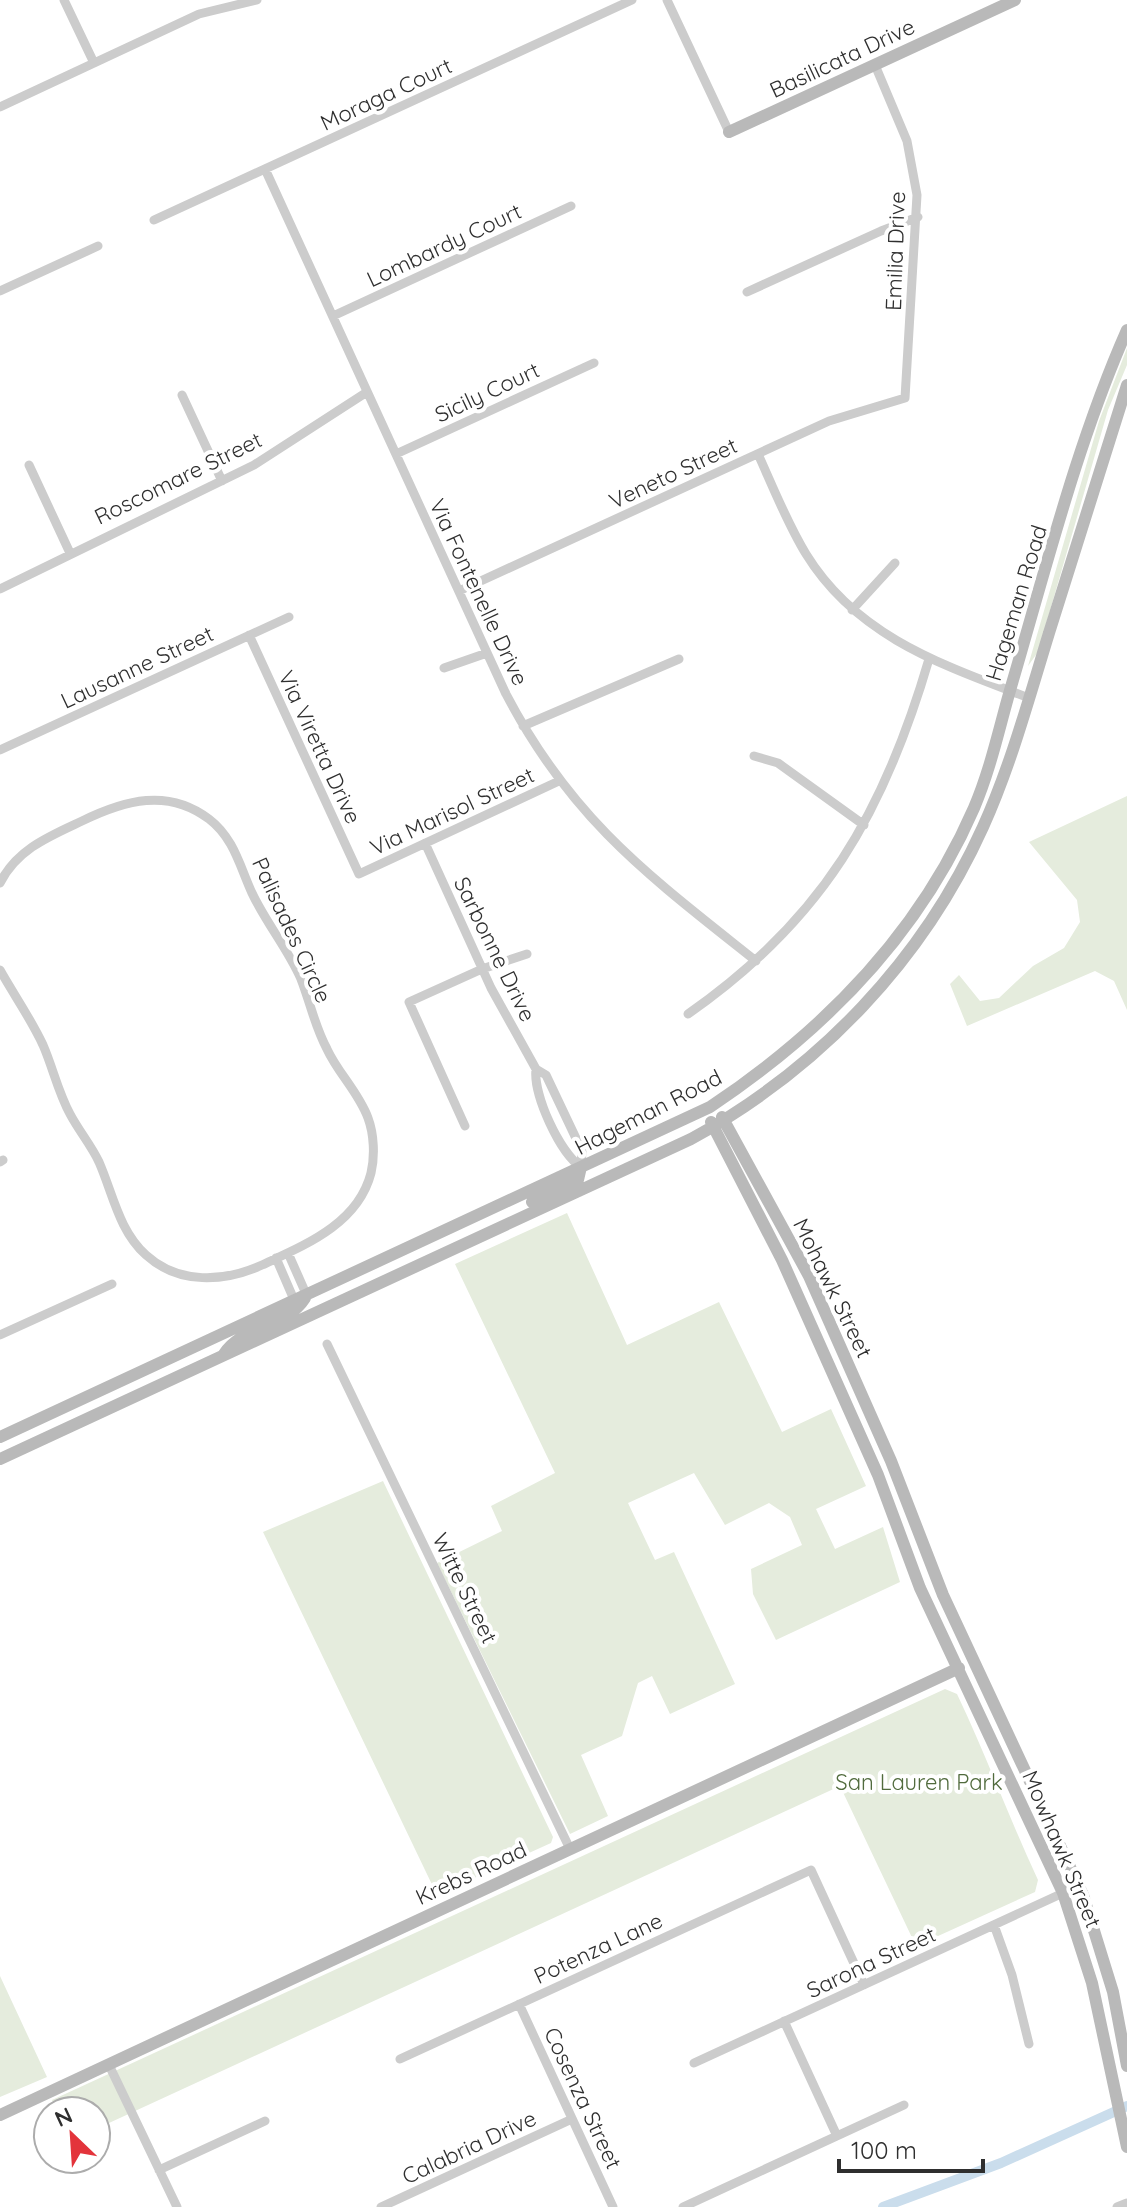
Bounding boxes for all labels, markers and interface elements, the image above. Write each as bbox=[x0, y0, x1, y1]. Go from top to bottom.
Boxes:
street label: Basilicata Drive bbox=[765, 12, 919, 104]
street label: Moraga Court bbox=[316, 51, 456, 137]
street label: Emilia Drive bbox=[879, 191, 911, 311]
street label: Lombardy Court bbox=[362, 197, 526, 293]
street label: Sicily Court bbox=[430, 356, 544, 428]
street label: Roscomare Street bbox=[90, 425, 266, 531]
street label: Veneto Street bbox=[604, 431, 742, 515]
street label: Via Fontenelle Drive bbox=[423, 494, 535, 690]
street label: Hageman Road bbox=[979, 522, 1053, 684]
street label: Lausanne Street bbox=[56, 619, 218, 715]
street label: Via Viretta Drive bbox=[272, 666, 368, 828]
street label: Via Marisol Street bbox=[365, 761, 539, 861]
street label: Palisades Circle bbox=[246, 853, 338, 1007]
street label: Sarbonne Drive bbox=[448, 872, 542, 1026]
street label: Hageman Road bbox=[570, 1063, 726, 1161]
street label: Mohawk Street bbox=[787, 1214, 879, 1362]
street label: Witte Street bbox=[426, 1528, 504, 1648]
street label: Mowhawk Street bbox=[1016, 1766, 1108, 1932]
park label: San Lauren Park bbox=[835, 1768, 1003, 1796]
street label: Krebs Road bbox=[411, 1835, 531, 1911]
street label: Potenza Lane bbox=[529, 1906, 667, 1990]
street label: Sarona Street bbox=[802, 1920, 940, 2004]
street label: Cosenza Street bbox=[538, 2023, 628, 2173]
north arrow bbox=[32, 2095, 112, 2175]
text: N bbox=[50, 2101, 77, 2133]
street label: Calabria Drive bbox=[397, 2104, 541, 2190]
scale bar bbox=[839, 2123, 983, 2173]
text: 100 m bbox=[851, 2135, 917, 2165]

